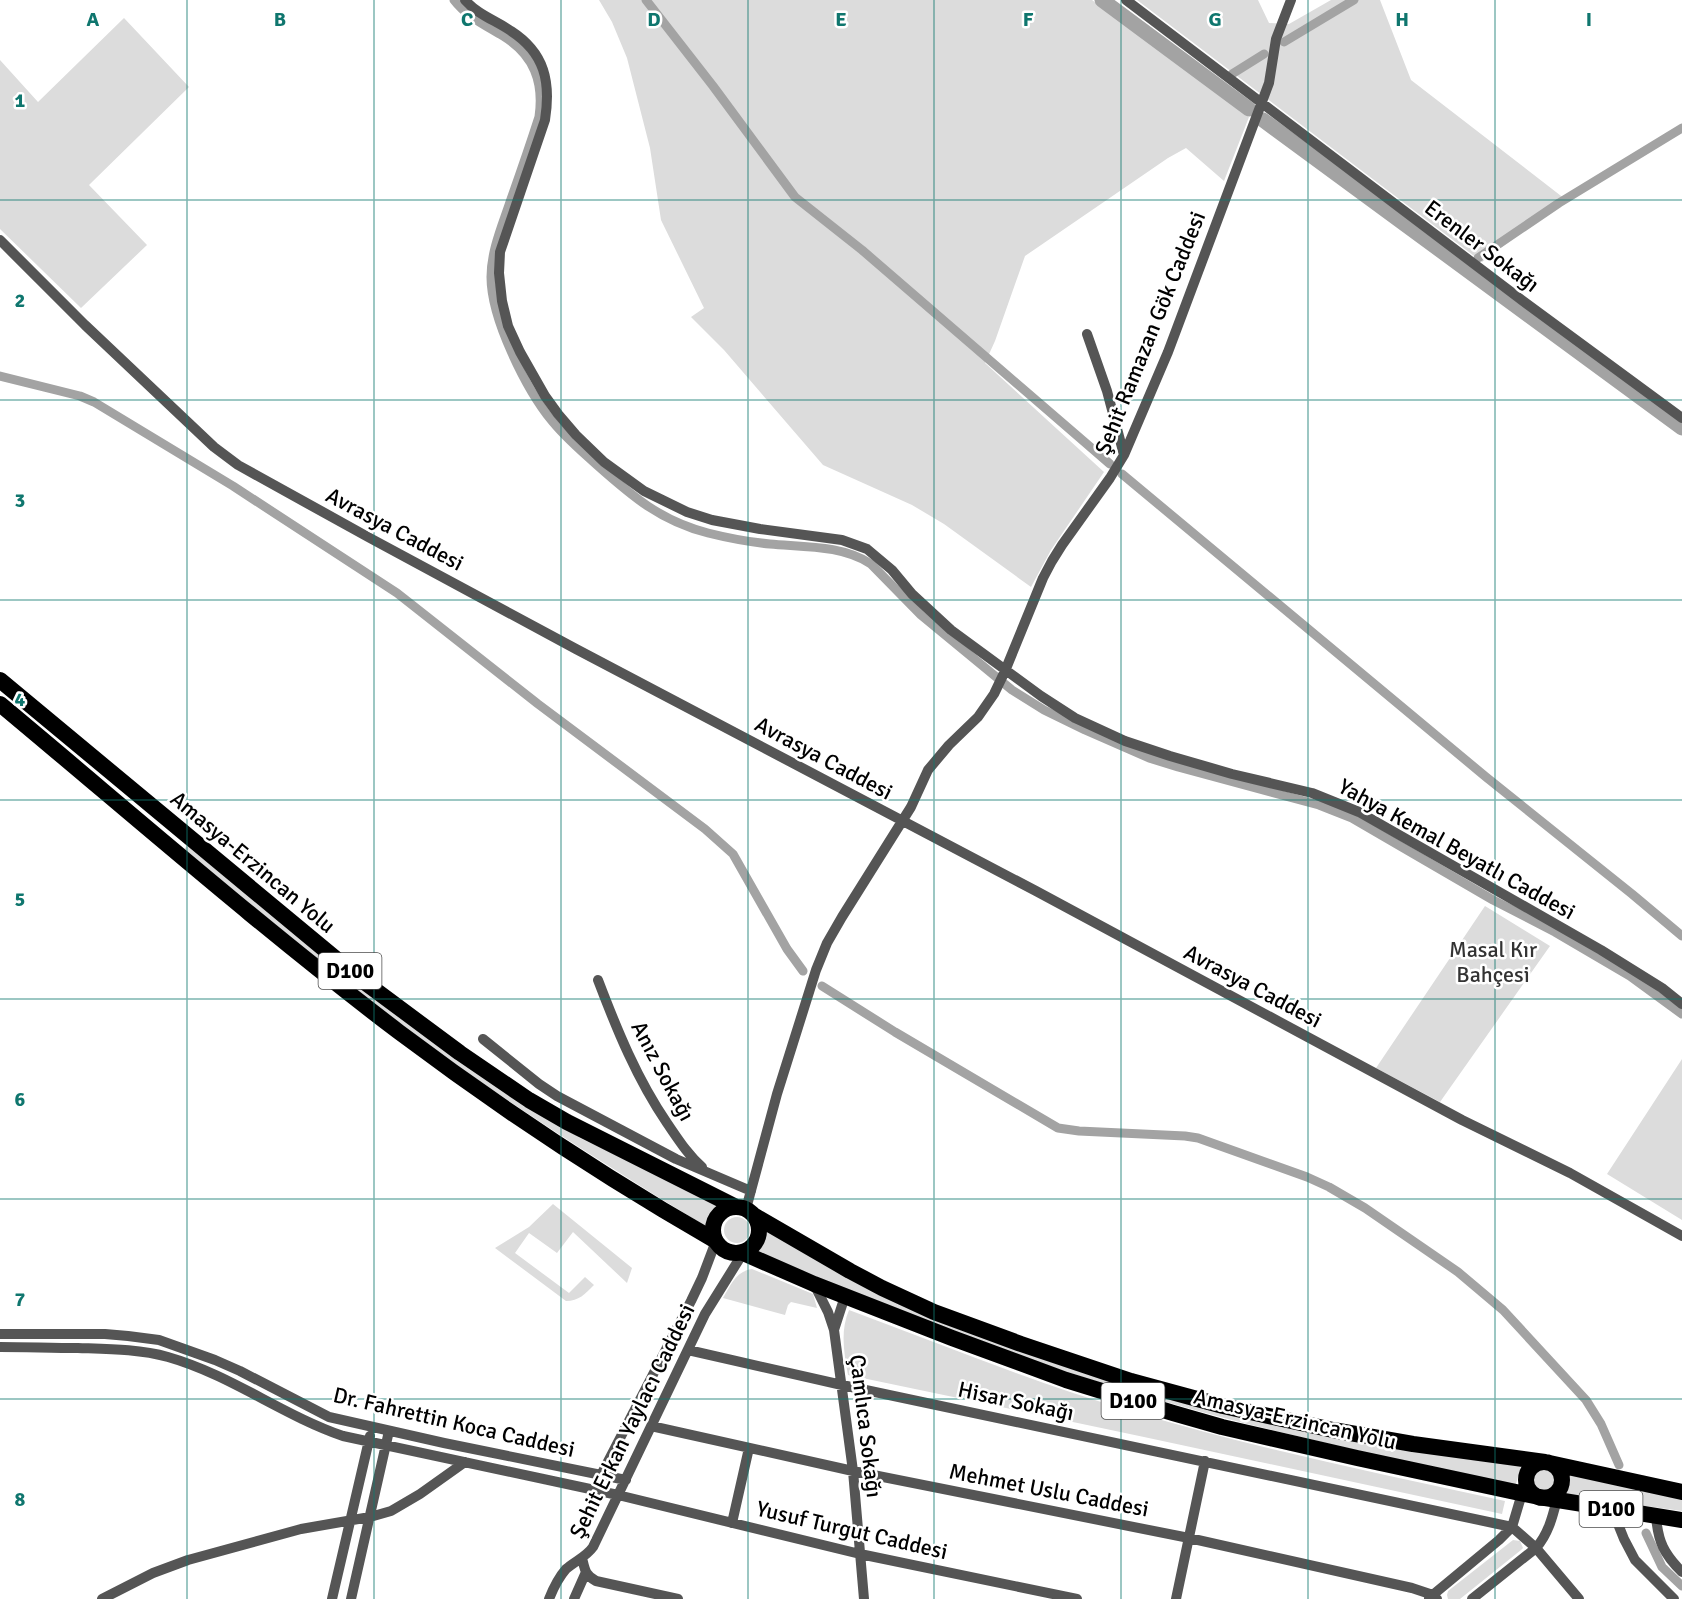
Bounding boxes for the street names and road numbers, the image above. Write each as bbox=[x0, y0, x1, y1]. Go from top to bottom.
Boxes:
street label: Erenler Sokağı bbox=[1419, 194, 1545, 298]
street label: Şehit Ramazan Gök Caddesi bbox=[1089, 207, 1211, 459]
street label: Avrasya Caddesi bbox=[322, 481, 468, 577]
street label: Avrasya Caddesi bbox=[751, 710, 897, 806]
street label: Yahya Kemal Beyatlı Caddesi bbox=[1334, 773, 1580, 925]
street label: Amasya-Erzincan Yolu bbox=[165, 785, 341, 939]
street label: Avrasya Caddesi bbox=[1180, 938, 1326, 1034]
road number: D100 bbox=[318, 953, 382, 989]
street label: Anız Sokağı bbox=[625, 1016, 701, 1126]
street label: Şehit Erkan Yaylacı Caddesi bbox=[563, 1299, 701, 1543]
street label: Çamlıca Sokağı bbox=[844, 1353, 888, 1499]
street label: Hisar Sokağı bbox=[956, 1376, 1076, 1426]
street label: Dr. Fahrettin Koca Caddesi bbox=[331, 1381, 577, 1463]
road number: D100 bbox=[1102, 1383, 1164, 1419]
street label: Amasya-Erzincan Yolu bbox=[1191, 1383, 1399, 1455]
street label: Mehmet Uslu Caddesi bbox=[947, 1457, 1151, 1523]
road number: D100 bbox=[1580, 1491, 1642, 1527]
street label: Yusuf Turgut Caddesi bbox=[754, 1495, 950, 1565]

